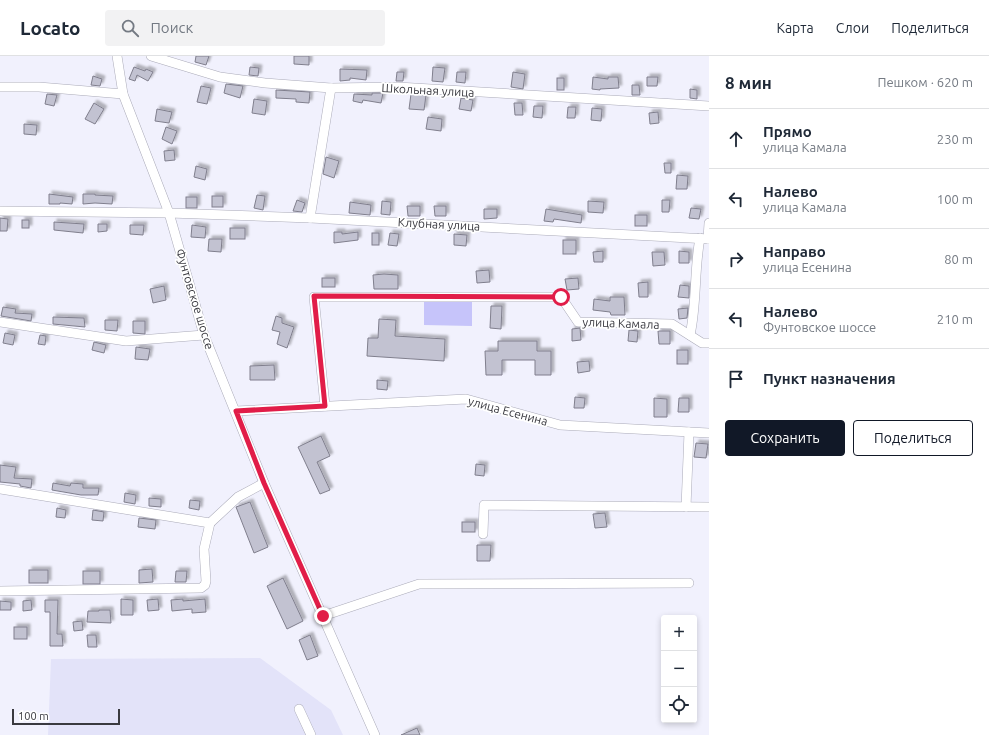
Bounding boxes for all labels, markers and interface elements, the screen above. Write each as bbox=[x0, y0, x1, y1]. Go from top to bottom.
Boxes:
search box bbox=[105, 10, 385, 46]
text: Locato bbox=[20, 17, 81, 39]
icon: search bbox=[119, 17, 141, 39]
text: Поиск bbox=[151, 19, 193, 36]
text: Карта bbox=[776, 20, 814, 36]
text: Слои bbox=[836, 20, 869, 36]
text: Поделиться bbox=[891, 20, 969, 36]
text: 8 мин bbox=[725, 73, 772, 92]
text: Пешком · 620 m bbox=[877, 75, 973, 89]
street label: Школьная улица bbox=[381, 81, 475, 99]
text: Прямо bbox=[763, 123, 812, 140]
icon: ahead bbox=[725, 128, 747, 150]
text: 230 m bbox=[937, 132, 973, 146]
text: улица Камала bbox=[763, 140, 847, 154]
text: Налево bbox=[763, 183, 818, 200]
icon: left bbox=[725, 188, 747, 210]
text: 100 m bbox=[937, 192, 973, 206]
text: улица Камала bbox=[763, 200, 847, 214]
street label: Клубная улица bbox=[397, 215, 481, 233]
text: Направо bbox=[763, 243, 826, 260]
street label: Фунтовское шоссе bbox=[174, 247, 216, 351]
icon: right bbox=[725, 248, 747, 270]
text: 80 m bbox=[944, 252, 973, 266]
text: улица Есенина bbox=[763, 260, 852, 274]
route start bbox=[552, 288, 570, 306]
text: Налево bbox=[763, 303, 818, 320]
icon: left bbox=[725, 308, 747, 330]
text: 210 m bbox=[937, 312, 973, 326]
street label: улица Камала bbox=[582, 315, 660, 331]
text: Фунтовское шоссе bbox=[763, 320, 876, 334]
icon: arrive bbox=[725, 368, 747, 390]
text: Пункт назначения bbox=[763, 370, 896, 387]
street label: улица Есенина bbox=[467, 394, 549, 428]
button: Сохранить bbox=[725, 420, 845, 456]
button: Поделиться bbox=[853, 420, 973, 456]
route end bbox=[314, 607, 332, 625]
map controls bbox=[661, 615, 697, 723]
button: + bbox=[661, 615, 697, 651]
button: − bbox=[661, 651, 697, 687]
button: locate bbox=[661, 687, 697, 723]
scale bar bbox=[12, 707, 120, 726]
text: 100 m bbox=[18, 710, 49, 722]

